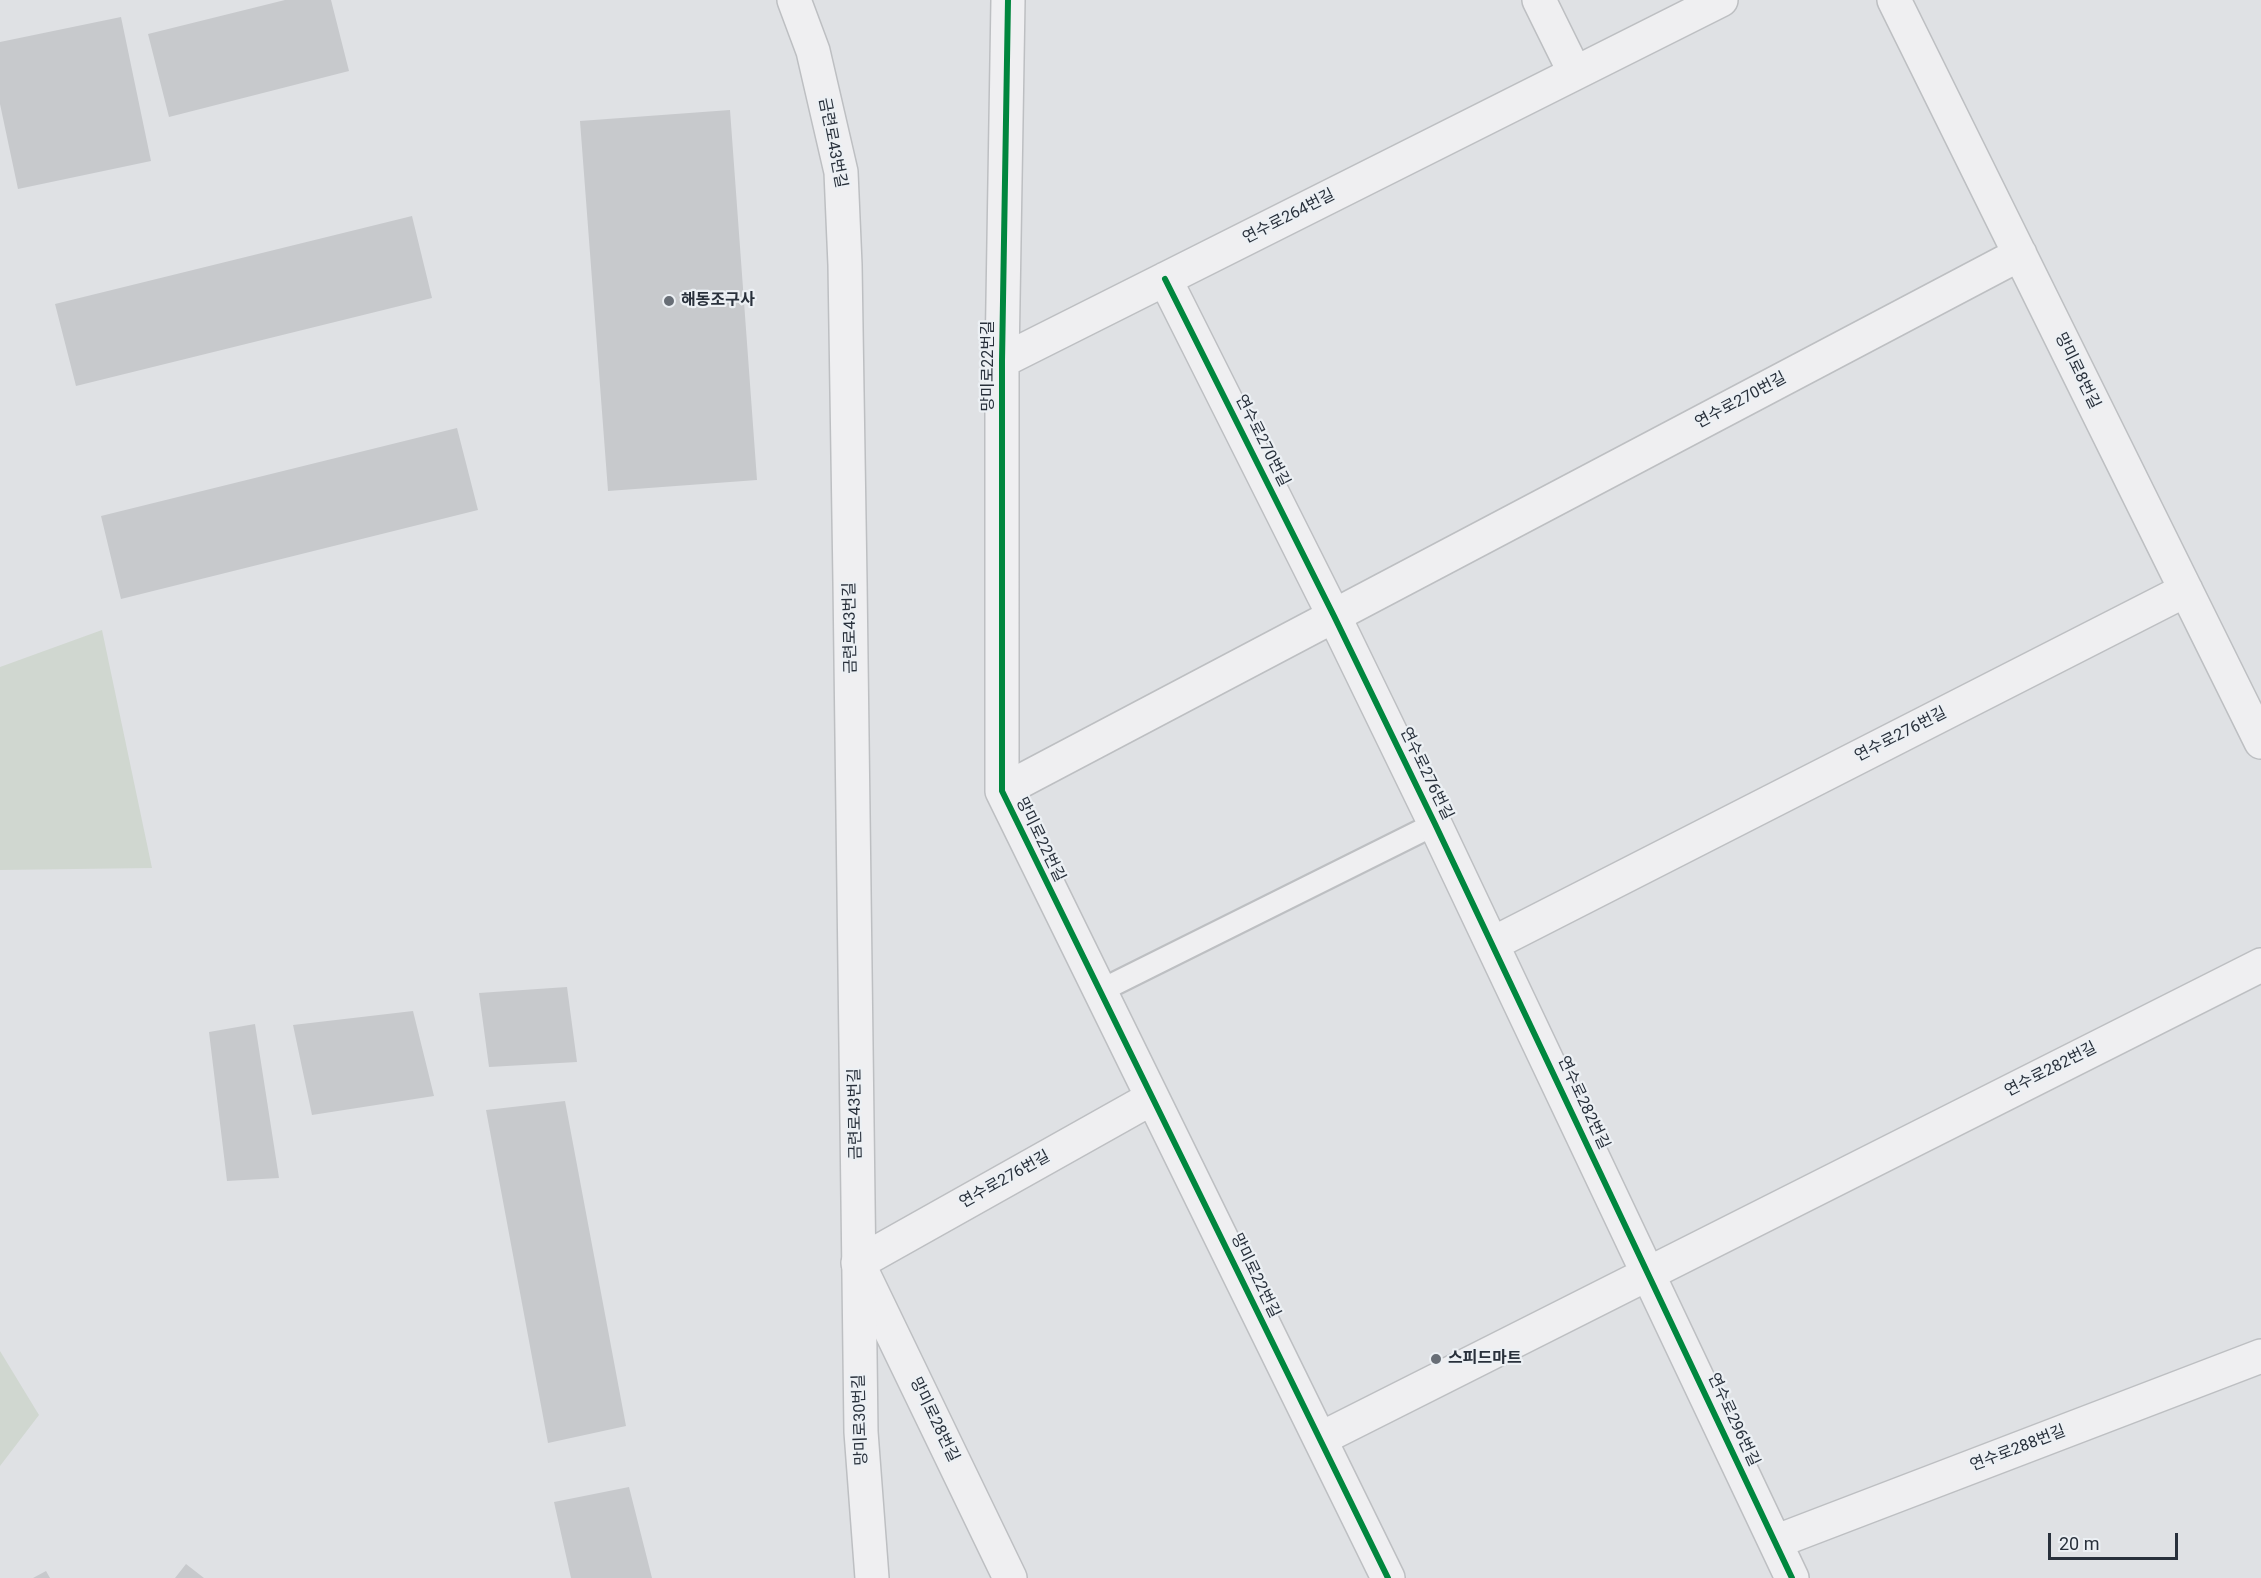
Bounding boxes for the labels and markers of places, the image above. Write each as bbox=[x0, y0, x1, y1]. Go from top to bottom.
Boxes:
place label: 해동조구사 bbox=[681, 291, 755, 311]
marker: 해동조구사 bbox=[662, 294, 676, 308]
place label: 스피드마트 bbox=[1448, 1349, 1522, 1369]
marker: 스피드마트 bbox=[1429, 1352, 1443, 1366]

